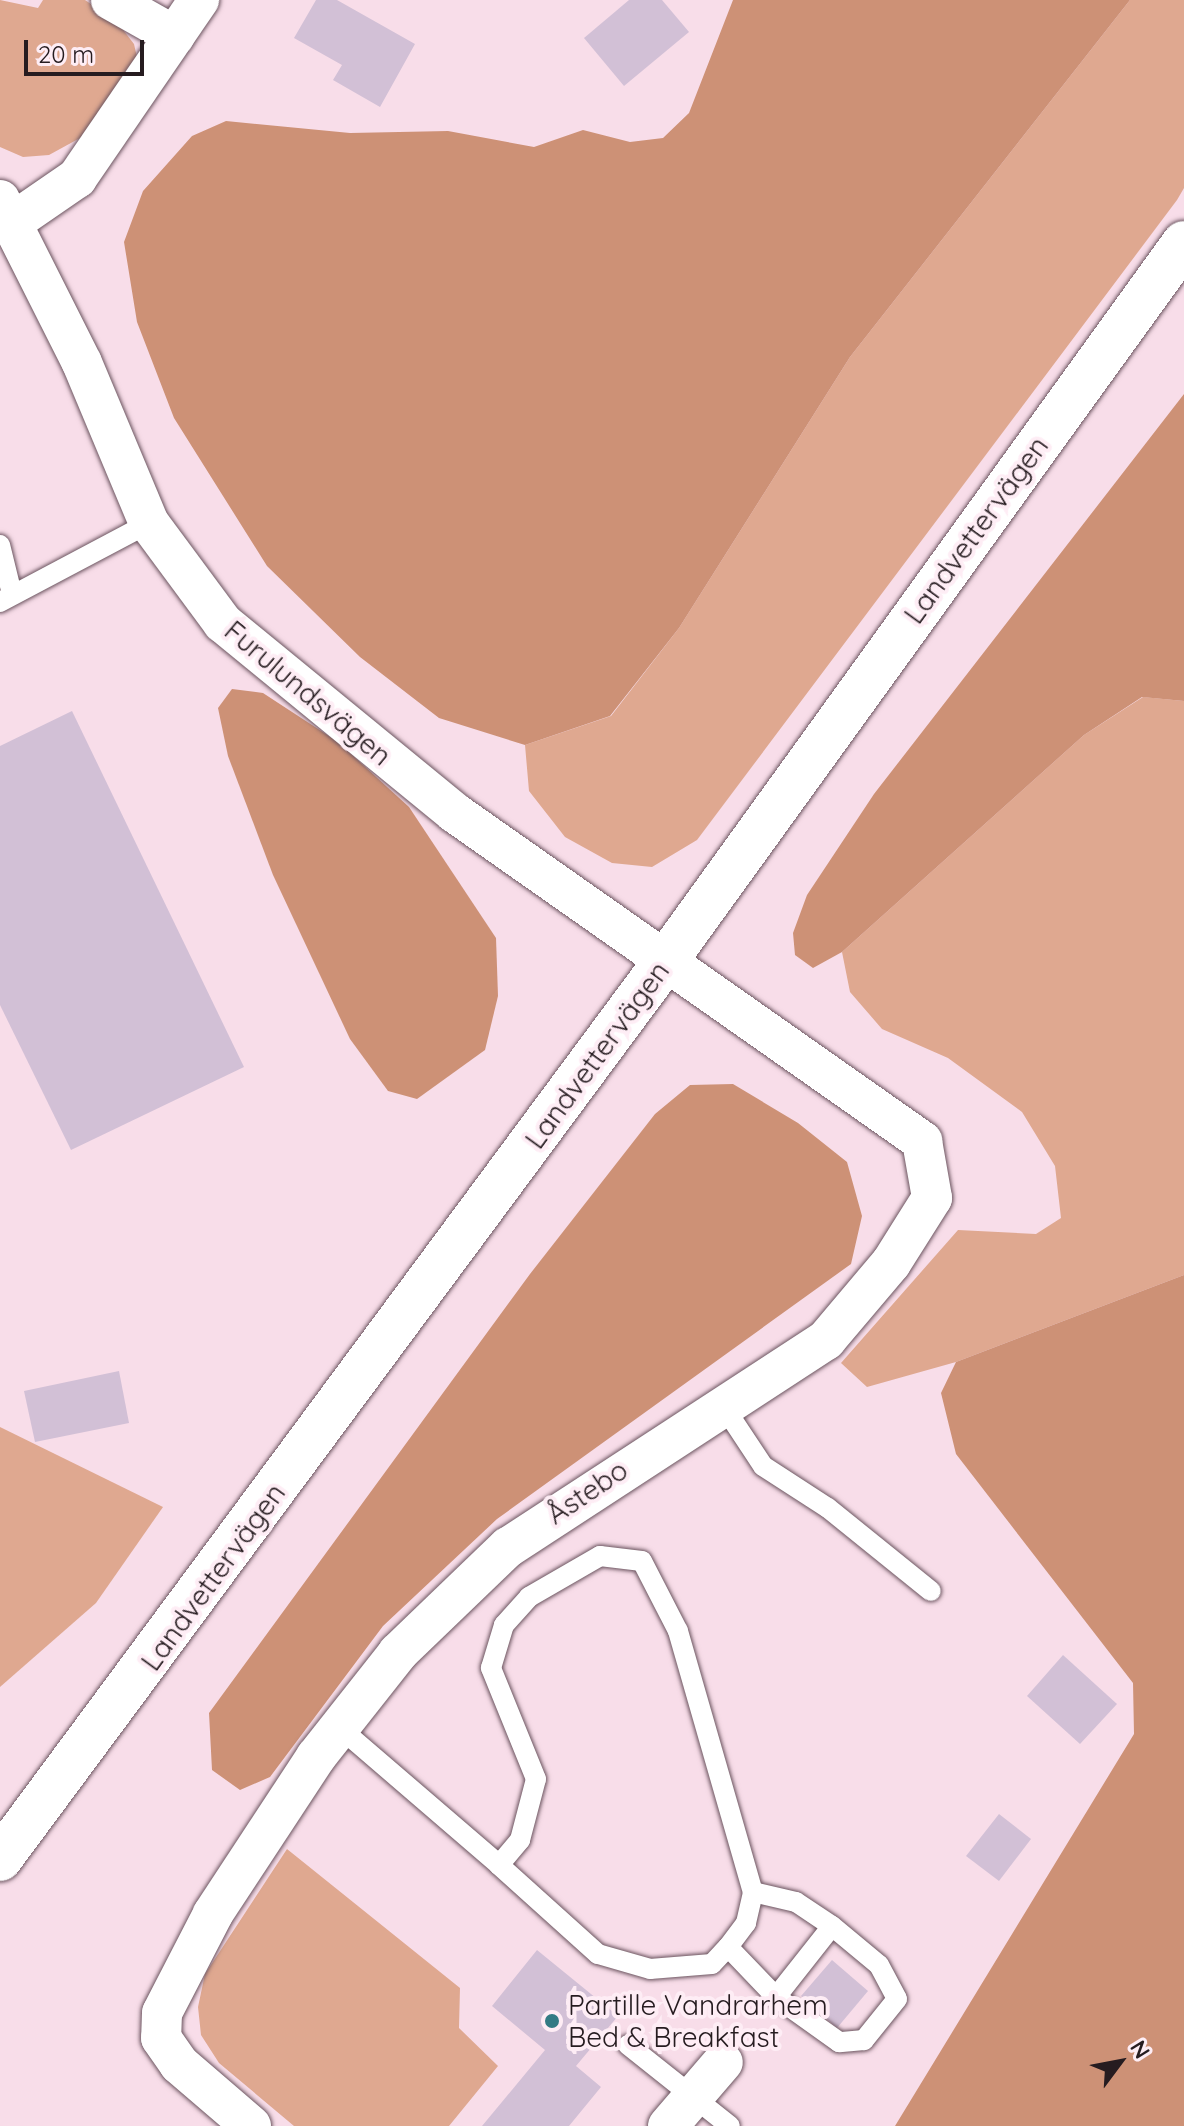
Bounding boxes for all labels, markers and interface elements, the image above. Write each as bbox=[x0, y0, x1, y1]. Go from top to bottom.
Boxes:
scale bar bbox=[28, 24, 148, 74]
text: 20 m bbox=[38, 39, 94, 69]
street label: Landvettervägen bbox=[897, 430, 1055, 630]
street label: Furulundsvägen bbox=[218, 614, 398, 772]
street label: Landvettervägen bbox=[518, 955, 676, 1155]
street label: Åstebo bbox=[540, 1453, 634, 1531]
street label: Landvettervägen bbox=[134, 1477, 292, 1677]
place label: Partille Vandrarhem Bed & Breakfast bbox=[568, 1988, 828, 2054]
marker: Partille Vandrarhem Bed & Breakfast bbox=[543, 2012, 561, 2030]
north arrow bbox=[1080, 2022, 1160, 2102]
text: N bbox=[1124, 2035, 1157, 2064]

